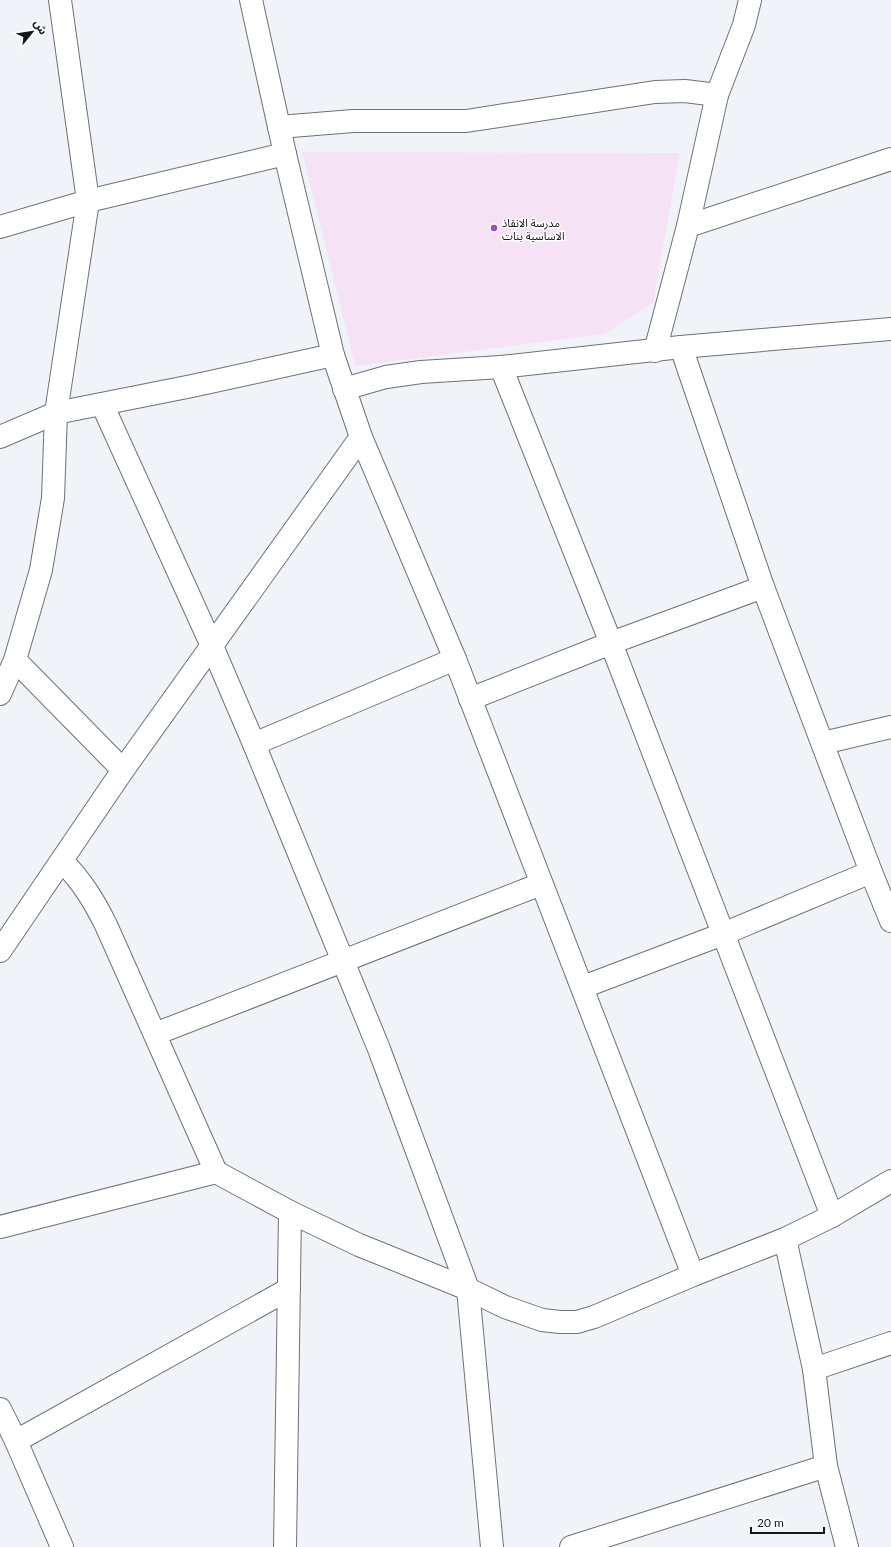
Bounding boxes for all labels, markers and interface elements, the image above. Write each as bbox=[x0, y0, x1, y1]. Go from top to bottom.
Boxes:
north arrow bbox=[12, 12, 52, 52]
text: ش bbox=[31, 17, 50, 37]
place label: مدرسة الانقاذ الاساسية بنات bbox=[502, 216, 565, 243]
marker: مدرسة الانقاذ الاساسية بنات bbox=[489, 223, 499, 233]
scale bar bbox=[751, 1509, 824, 1535]
text: 20 m bbox=[757, 1515, 784, 1530]

